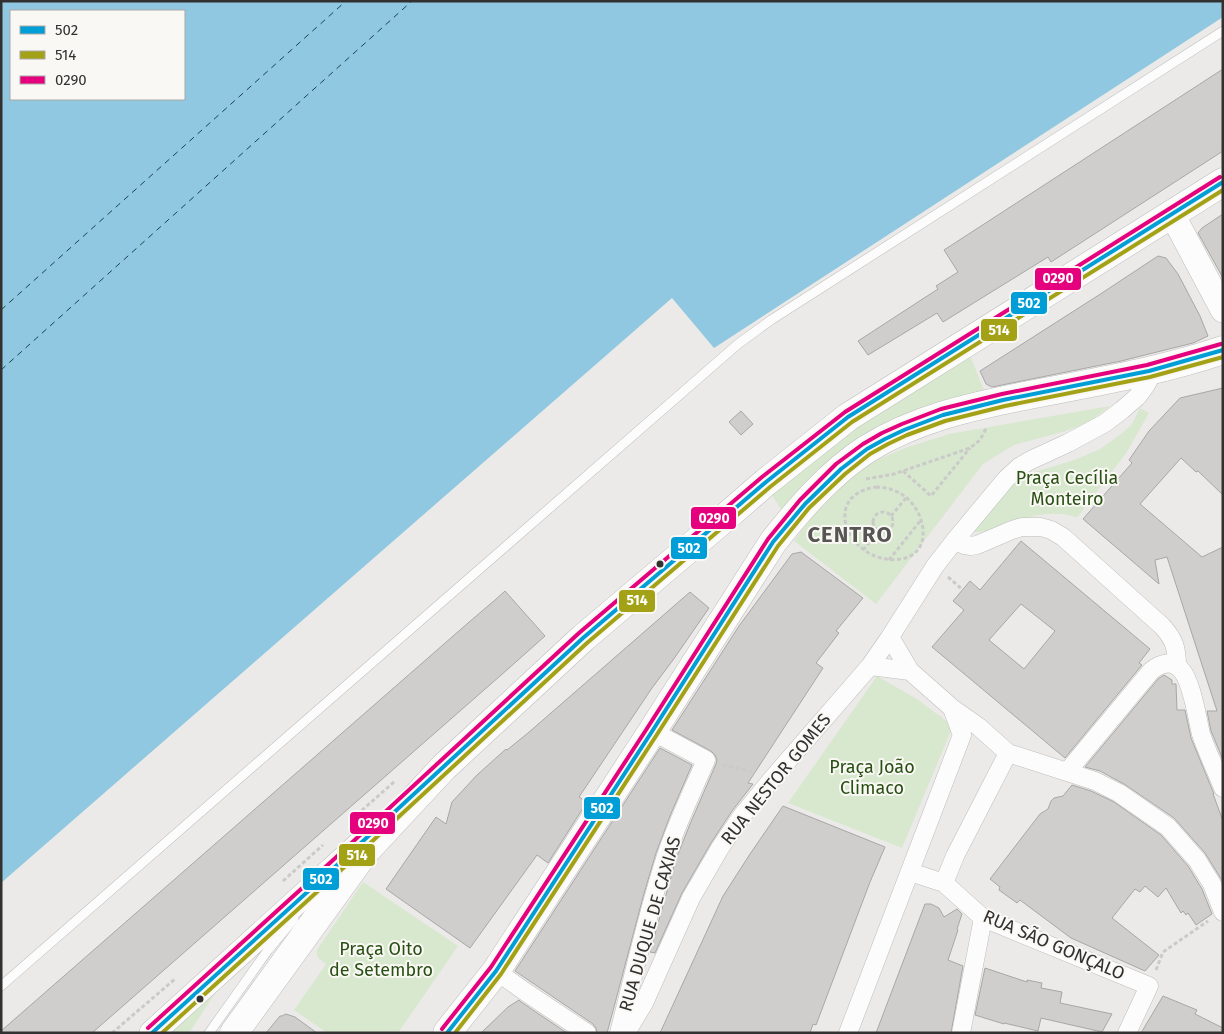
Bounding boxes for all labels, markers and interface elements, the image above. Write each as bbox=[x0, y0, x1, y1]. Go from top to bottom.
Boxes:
legend bbox=[10, 10, 185, 100]
text: 502 bbox=[55, 21, 78, 39]
text: 514 bbox=[55, 46, 76, 64]
text: 0290 bbox=[55, 71, 87, 89]
line badge: 0290 bbox=[1034, 267, 1082, 291]
text: 0290 bbox=[1042, 270, 1074, 287]
line badge: 502 bbox=[1010, 291, 1048, 315]
text: 502 bbox=[1018, 295, 1040, 312]
line badge: 514 bbox=[980, 318, 1018, 342]
text: 514 bbox=[988, 322, 1010, 339]
park label: Praça Cecília Monteiro bbox=[1016, 467, 1118, 510]
line badge: 0290 bbox=[690, 506, 737, 530]
text: 0290 bbox=[698, 510, 730, 527]
district label: CENTRO bbox=[807, 521, 893, 548]
line badge: 502 bbox=[670, 536, 708, 560]
text: 502 bbox=[678, 540, 700, 557]
unlabelled marker bbox=[655, 559, 665, 569]
line badge: 514 bbox=[618, 589, 656, 613]
text: 514 bbox=[626, 592, 648, 609]
street label: RUA NESTOR GOMES bbox=[716, 709, 836, 849]
park label: Praça João Climaco bbox=[829, 756, 915, 799]
line badge: 502 bbox=[583, 796, 621, 820]
text: 502 bbox=[591, 800, 613, 817]
line badge: 0290 bbox=[349, 811, 396, 835]
text: 0290 bbox=[357, 815, 389, 832]
street label: RUA DUQUE DE CAXIAS bbox=[614, 834, 686, 1014]
line badge: 514 bbox=[338, 843, 376, 867]
text: 514 bbox=[346, 847, 368, 864]
line badge: 502 bbox=[302, 867, 340, 891]
text: 502 bbox=[310, 871, 332, 888]
street label: RUA SÃO GONÇALO bbox=[980, 904, 1129, 985]
park label: Praça Oito de Setembro bbox=[329, 938, 433, 981]
unlabelled marker bbox=[195, 994, 205, 1004]

